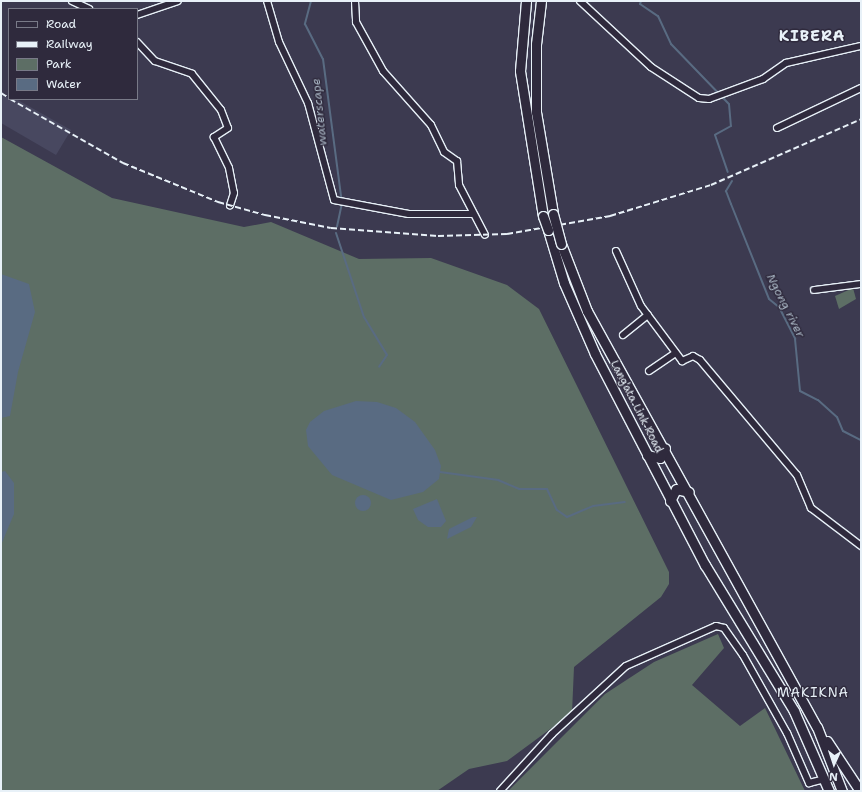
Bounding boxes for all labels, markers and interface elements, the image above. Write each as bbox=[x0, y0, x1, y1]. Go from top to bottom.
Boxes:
legend bbox=[8, 8, 138, 100]
text: Road bbox=[46, 16, 76, 32]
district label: KIBERA bbox=[779, 28, 845, 46]
text: Railway bbox=[46, 36, 93, 52]
text: Park bbox=[46, 56, 72, 72]
text: Water bbox=[46, 76, 81, 92]
water label: waterscape bbox=[309, 78, 331, 146]
water label: Ngong river bbox=[763, 272, 807, 340]
street label: Lang'ata Link Road bbox=[607, 359, 665, 455]
district label: MAKIKNA bbox=[777, 685, 849, 701]
north arrow bbox=[814, 744, 854, 784]
text: N bbox=[829, 769, 838, 784]

